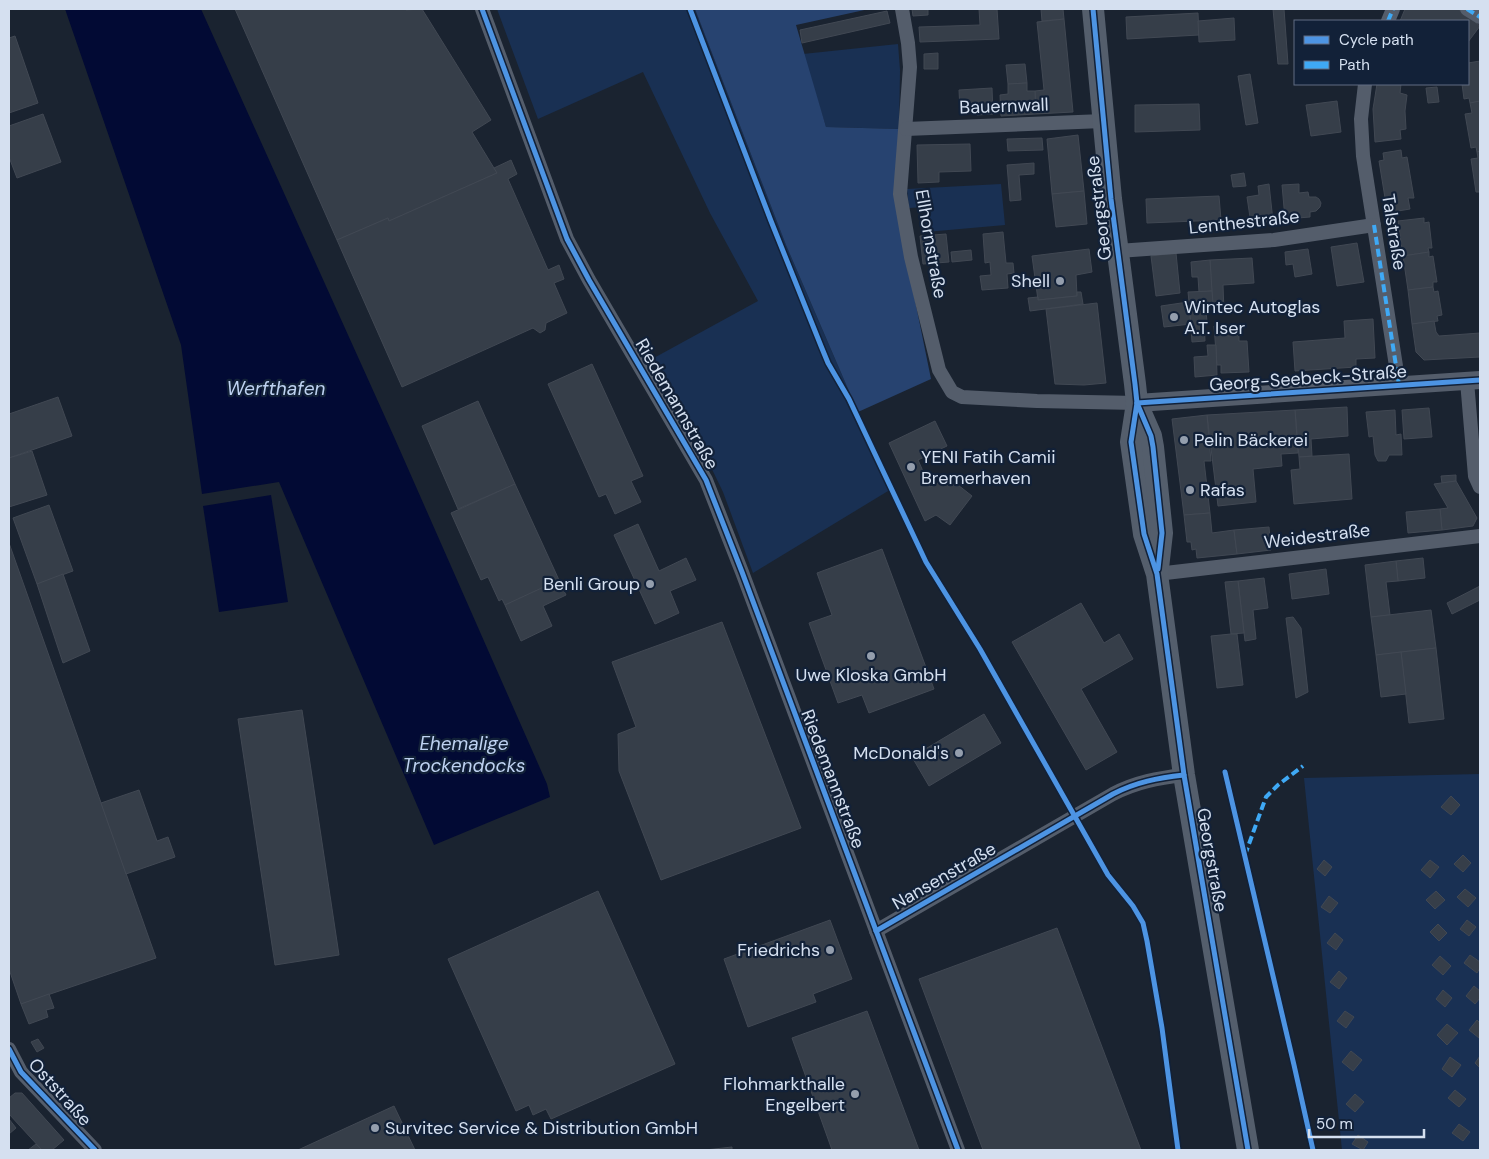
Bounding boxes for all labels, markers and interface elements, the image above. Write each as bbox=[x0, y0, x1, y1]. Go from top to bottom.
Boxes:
legend bbox=[1294, 20, 1469, 85]
text: Cycle path bbox=[1339, 30, 1414, 50]
text: Path bbox=[1339, 55, 1370, 75]
street label: Bauernwall bbox=[959, 92, 1049, 120]
street label: Georgstraße bbox=[1081, 154, 1117, 262]
street label: Ellhornstraße bbox=[910, 188, 952, 300]
street label: Talstraße bbox=[1376, 192, 1412, 272]
street label: Lenthestraße bbox=[1187, 204, 1301, 240]
place label: Shell bbox=[1011, 269, 1050, 293]
marker: Shell bbox=[1054, 275, 1066, 287]
place label: Wintec Autoglas A.T. Iser bbox=[1184, 295, 1320, 340]
marker: Wintec Autoglas A.T. Iser bbox=[1168, 311, 1180, 323]
street label: Riedemannstraße bbox=[630, 334, 724, 474]
street label: Georg-Seebeck-Straße bbox=[1208, 359, 1408, 397]
water label: Werfthafen bbox=[227, 376, 325, 401]
place label: Pelin Bäckerei bbox=[1194, 428, 1308, 452]
marker: Pelin Bäckerei bbox=[1178, 434, 1190, 446]
place label: YENI Fatih Camii Bremerhaven bbox=[921, 445, 1056, 490]
marker: YENI Fatih Camii Bremerhaven bbox=[905, 461, 917, 473]
place label: Rafas bbox=[1200, 478, 1245, 502]
marker: Rafas bbox=[1184, 484, 1196, 496]
street label: Weidestraße bbox=[1263, 518, 1371, 554]
place label: Benli Group bbox=[543, 572, 640, 596]
marker: Benli Group bbox=[644, 578, 656, 590]
marker: Uwe Kloska GmbH bbox=[865, 650, 877, 662]
place label: Uwe Kloska GmbH bbox=[795, 663, 947, 687]
street label: Riedemannstraße bbox=[795, 706, 871, 852]
water label: Ehemalige Trockendocks bbox=[403, 731, 525, 778]
place label: McDonald's bbox=[853, 741, 949, 765]
marker: McDonald's bbox=[953, 747, 965, 759]
street label: Georgstraße bbox=[1191, 806, 1233, 914]
street label: Nansenstraße bbox=[888, 837, 1000, 915]
place label: Friedrichs bbox=[737, 938, 820, 962]
marker: Friedrichs bbox=[824, 944, 836, 956]
street label: Oststraße bbox=[23, 1053, 97, 1131]
place label: Flohmarkthalle Engelbert bbox=[723, 1072, 845, 1117]
marker: Flohmarkthalle Engelbert bbox=[849, 1088, 861, 1100]
scale bar bbox=[1309, 1106, 1424, 1138]
text: 50 m bbox=[1316, 1114, 1353, 1134]
place label: Survitec Service & Distribution GmbH bbox=[385, 1116, 698, 1140]
marker: Survitec Service & Distribution GmbH bbox=[369, 1122, 381, 1134]

